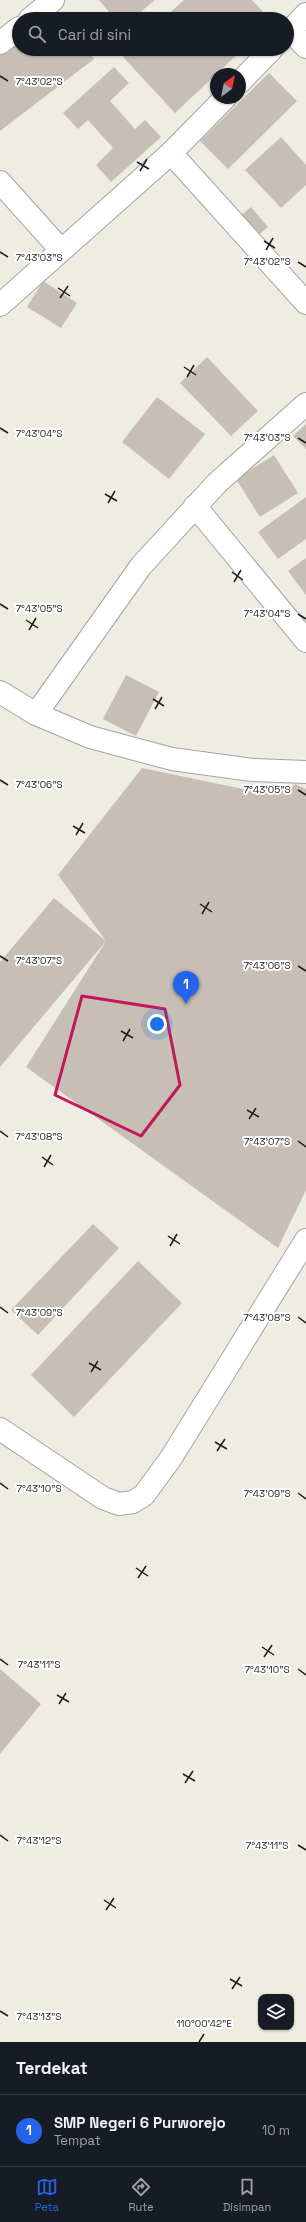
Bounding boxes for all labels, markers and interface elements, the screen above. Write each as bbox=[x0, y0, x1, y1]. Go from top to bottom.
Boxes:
search box bbox=[12, 12, 294, 56]
icon: search bbox=[26, 23, 48, 45]
text: Cari di sini bbox=[58, 25, 131, 44]
north arrow bbox=[210, 68, 246, 104]
text: 7°43'02"S bbox=[15, 75, 63, 88]
text: 7°43'03"S bbox=[15, 251, 63, 264]
text: 7°43'02"S bbox=[243, 255, 291, 268]
text: 7°43'04"S bbox=[16, 427, 62, 440]
text: 7°43'03"S bbox=[243, 431, 291, 444]
text: 7°43'05"S bbox=[15, 602, 63, 615]
text: 7°43'04"S bbox=[244, 607, 290, 620]
text: 7°43'06"S bbox=[15, 778, 63, 791]
text: 7°43'05"S bbox=[243, 783, 291, 796]
text: 7°43'07"S bbox=[16, 954, 62, 967]
text: 7°43'06"S bbox=[243, 959, 291, 972]
pin: 1 bbox=[173, 971, 199, 1004]
your location bbox=[147, 1014, 167, 1034]
text: 7°43'08"S bbox=[15, 1130, 63, 1143]
text: 7°43'07"S bbox=[244, 1135, 290, 1148]
text: 7°43'09"S bbox=[15, 1306, 63, 1319]
text: 7°43'08"S bbox=[243, 1311, 291, 1324]
text: 7°43'10"S bbox=[16, 1482, 62, 1495]
text: 7°43'09"S bbox=[243, 1487, 291, 1500]
text: 7°43'11"S bbox=[18, 1658, 61, 1671]
text: 7°43'10"S bbox=[244, 1663, 290, 1676]
text: 7°43'12"S bbox=[17, 1834, 61, 1847]
text: 7°43'11"S bbox=[246, 1839, 289, 1852]
map controls bbox=[258, 1994, 294, 2030]
button: layers bbox=[258, 1994, 294, 2030]
text: 7°43'13"S bbox=[17, 2010, 61, 2023]
text: 110°00'42"E bbox=[176, 2017, 232, 2030]
text: Terdekat bbox=[16, 2057, 88, 2079]
text: SMP Negeri 6 Purworejo bbox=[54, 2113, 226, 2132]
text: 1 bbox=[26, 2122, 32, 2139]
text: 10 m bbox=[262, 2122, 290, 2139]
text: Tempat bbox=[54, 2132, 101, 2149]
tab: Peta bbox=[35, 2176, 59, 2214]
tab: Rute bbox=[128, 2176, 154, 2214]
tab: Disimpan bbox=[223, 2176, 271, 2214]

